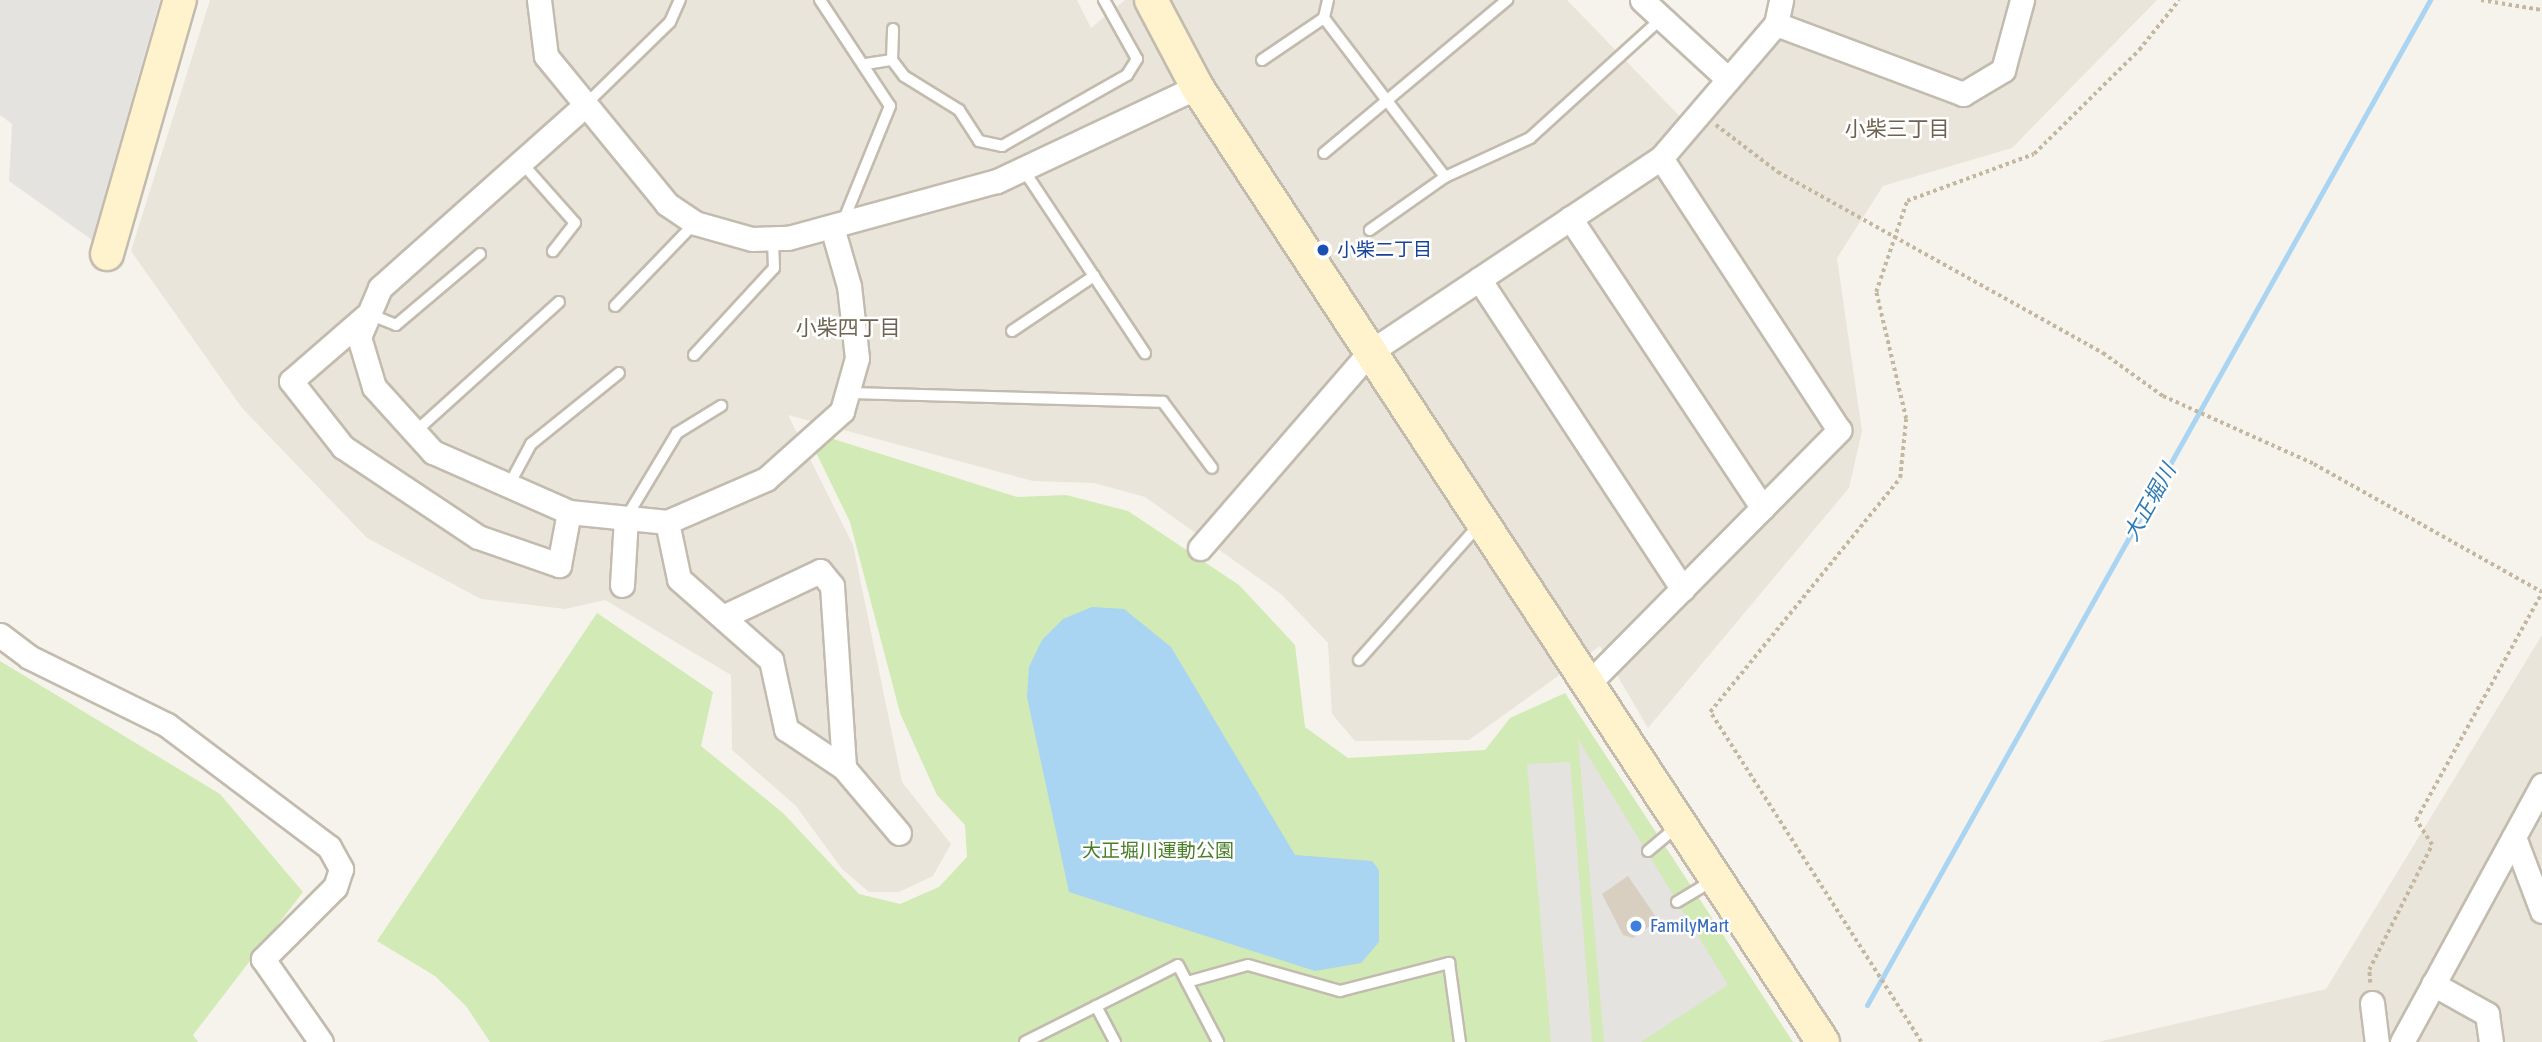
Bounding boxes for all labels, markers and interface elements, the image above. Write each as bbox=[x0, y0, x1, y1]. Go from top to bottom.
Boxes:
district label: 小柴三丁目 bbox=[1845, 115, 1949, 141]
place label: 小柴二丁目 bbox=[1337, 239, 1432, 261]
marker: 小柴二丁目 bbox=[1315, 242, 1331, 258]
district label: 小柴四丁目 bbox=[796, 314, 900, 340]
water label: 大正堀川 bbox=[2118, 459, 2180, 545]
park label: 大正堀川運動公園 bbox=[1082, 840, 1234, 862]
place label: FamilyMart bbox=[1650, 915, 1729, 937]
marker: FamilyMart bbox=[1628, 918, 1644, 934]

